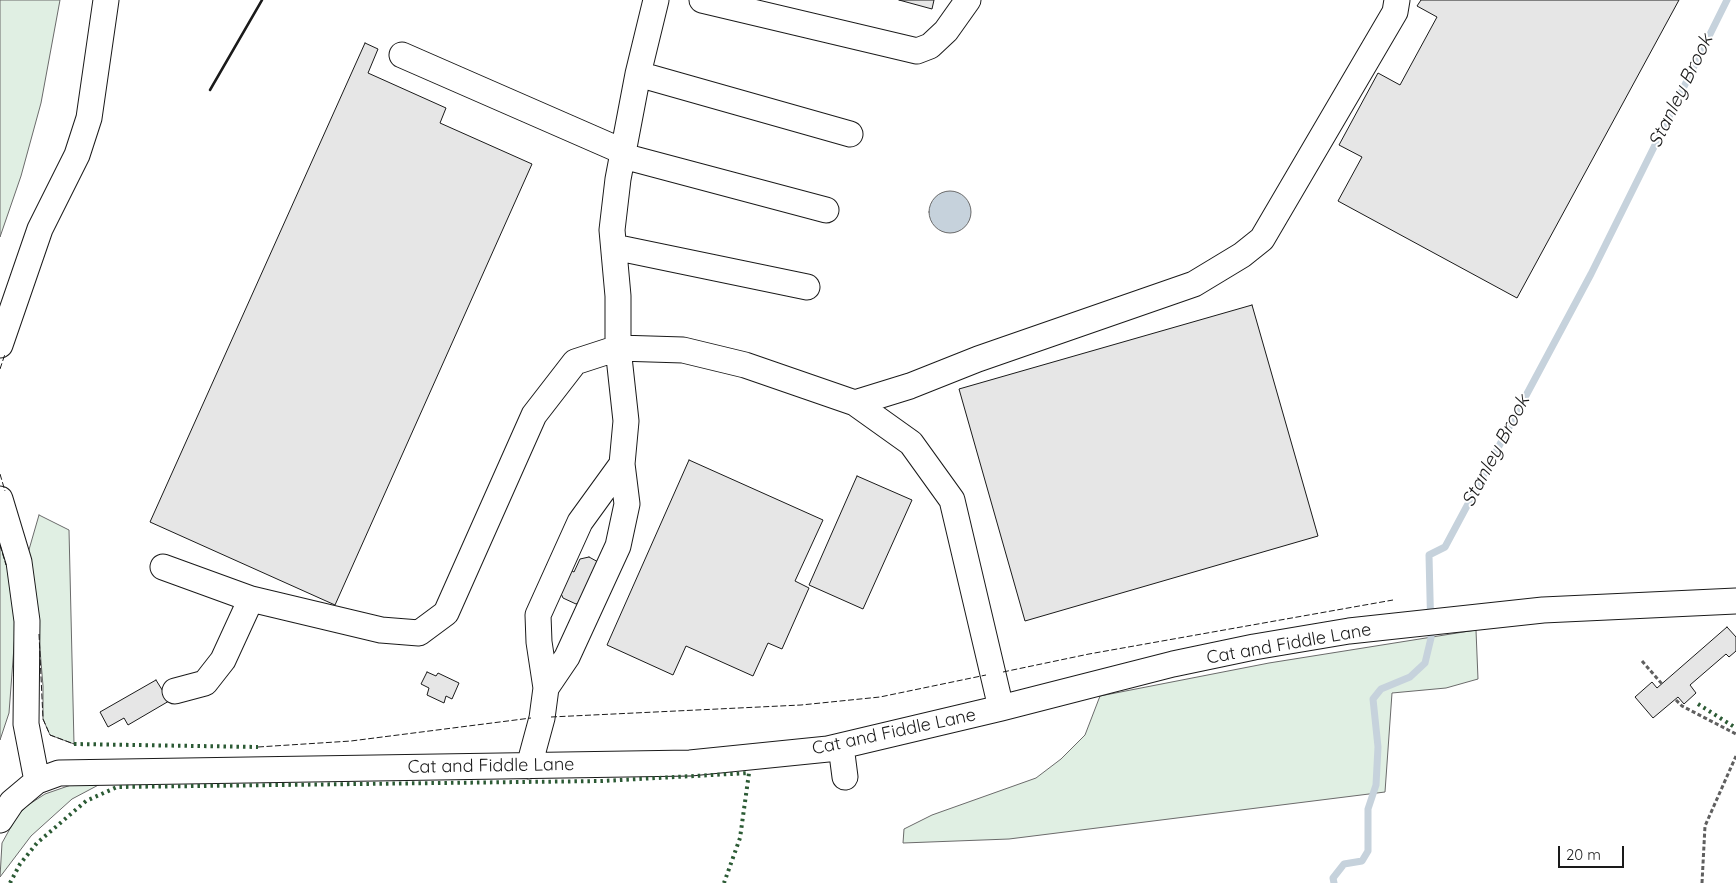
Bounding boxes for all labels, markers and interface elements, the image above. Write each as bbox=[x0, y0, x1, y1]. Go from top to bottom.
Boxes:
water label: Stanley Brook bbox=[1644, 31, 1718, 151]
water label: Stanley Brook bbox=[1457, 391, 1535, 511]
street label: Cat and Fiddle Lane bbox=[1205, 619, 1373, 669]
street label: Cat and Fiddle Lane bbox=[810, 704, 978, 760]
street label: Cat and Fiddle Lane bbox=[407, 754, 575, 778]
scale bar bbox=[1561, 836, 1627, 868]
text: 20 m bbox=[1566, 845, 1601, 864]

